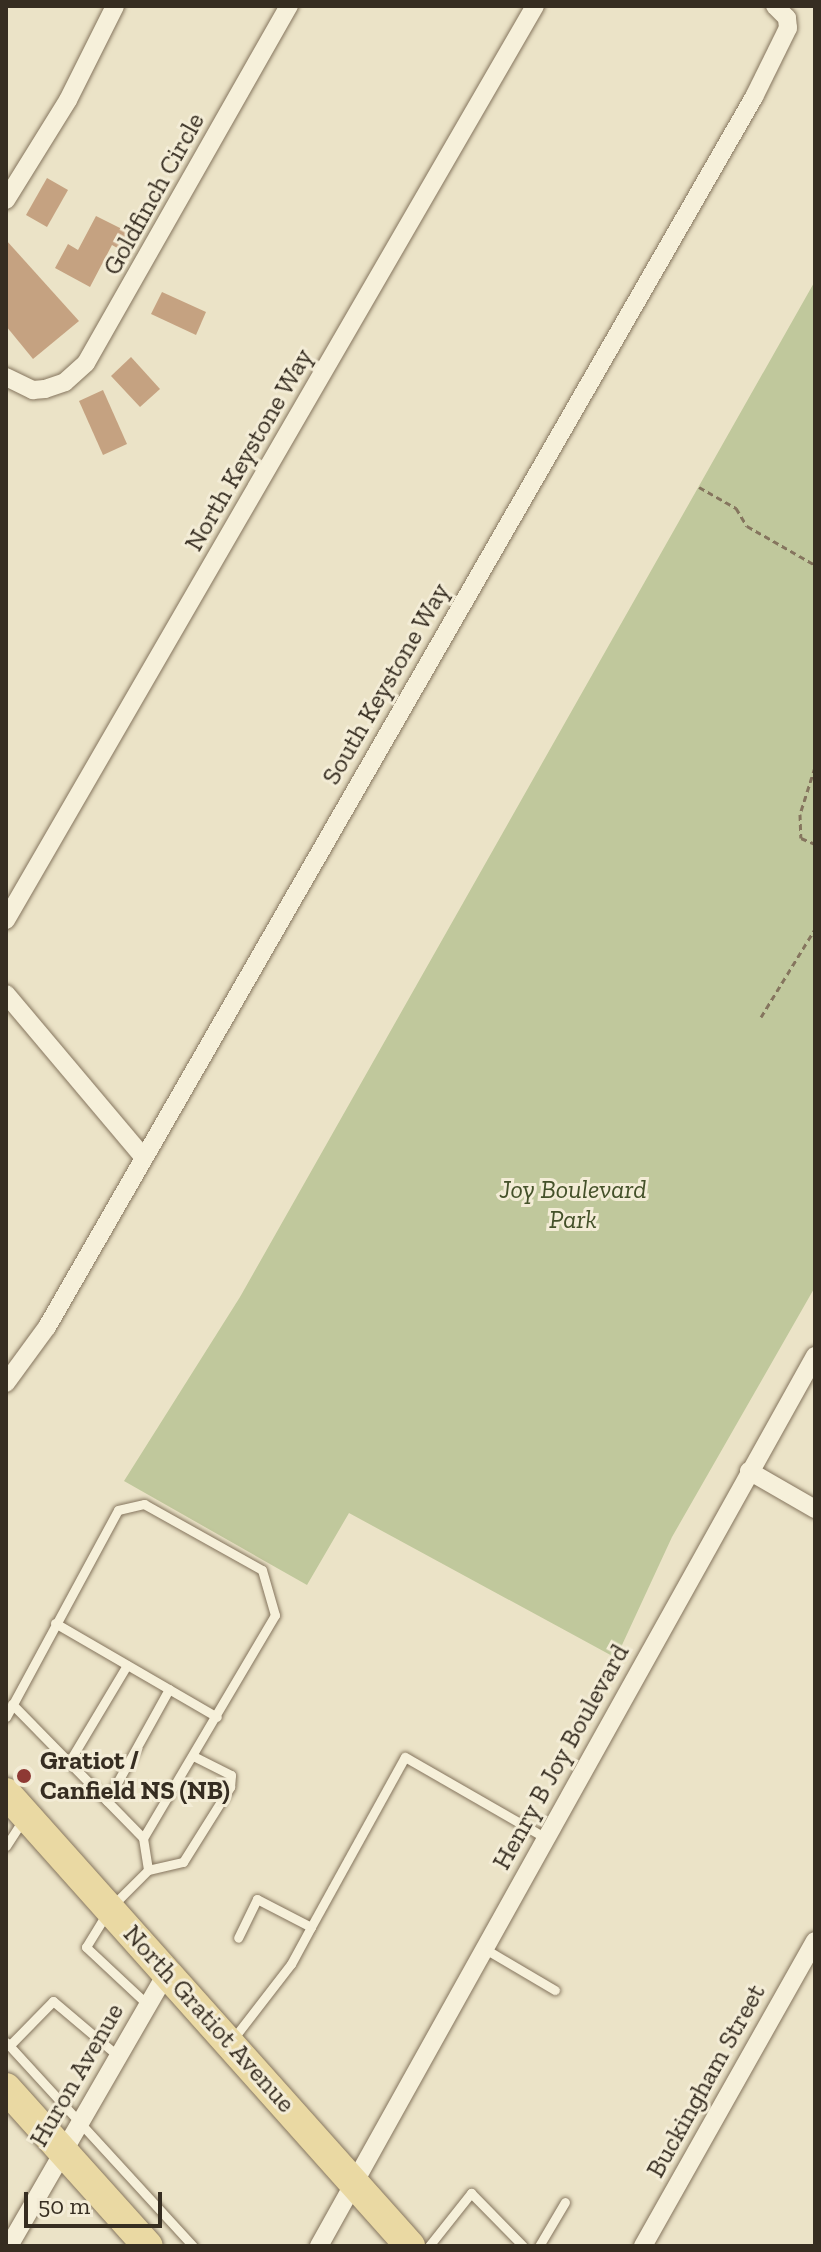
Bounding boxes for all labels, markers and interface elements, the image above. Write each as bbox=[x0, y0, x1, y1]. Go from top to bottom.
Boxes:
street label: Goldfinch Circle bbox=[97, 107, 211, 281]
street label: North Keystone Way bbox=[178, 343, 320, 557]
street label: South Keystone Way bbox=[315, 577, 457, 791]
park label: Joy Boulevard Park bbox=[500, 1174, 646, 1236]
street label: Henry B Joy Boulevard bbox=[486, 1638, 636, 1876]
place label: Gratiot / Canfield NS (NB) bbox=[40, 1745, 230, 1806]
marker: Gratiot / Canfield NS (NB) bbox=[15, 1767, 33, 1785]
street label: North Gratiot Avenue bbox=[116, 1918, 302, 2120]
street label: Buckingham Street bbox=[640, 1979, 772, 2183]
street label: Huron Avenue bbox=[23, 1997, 131, 2153]
scale bar bbox=[28, 2176, 166, 2226]
text: 50 m bbox=[38, 2191, 90, 2220]

